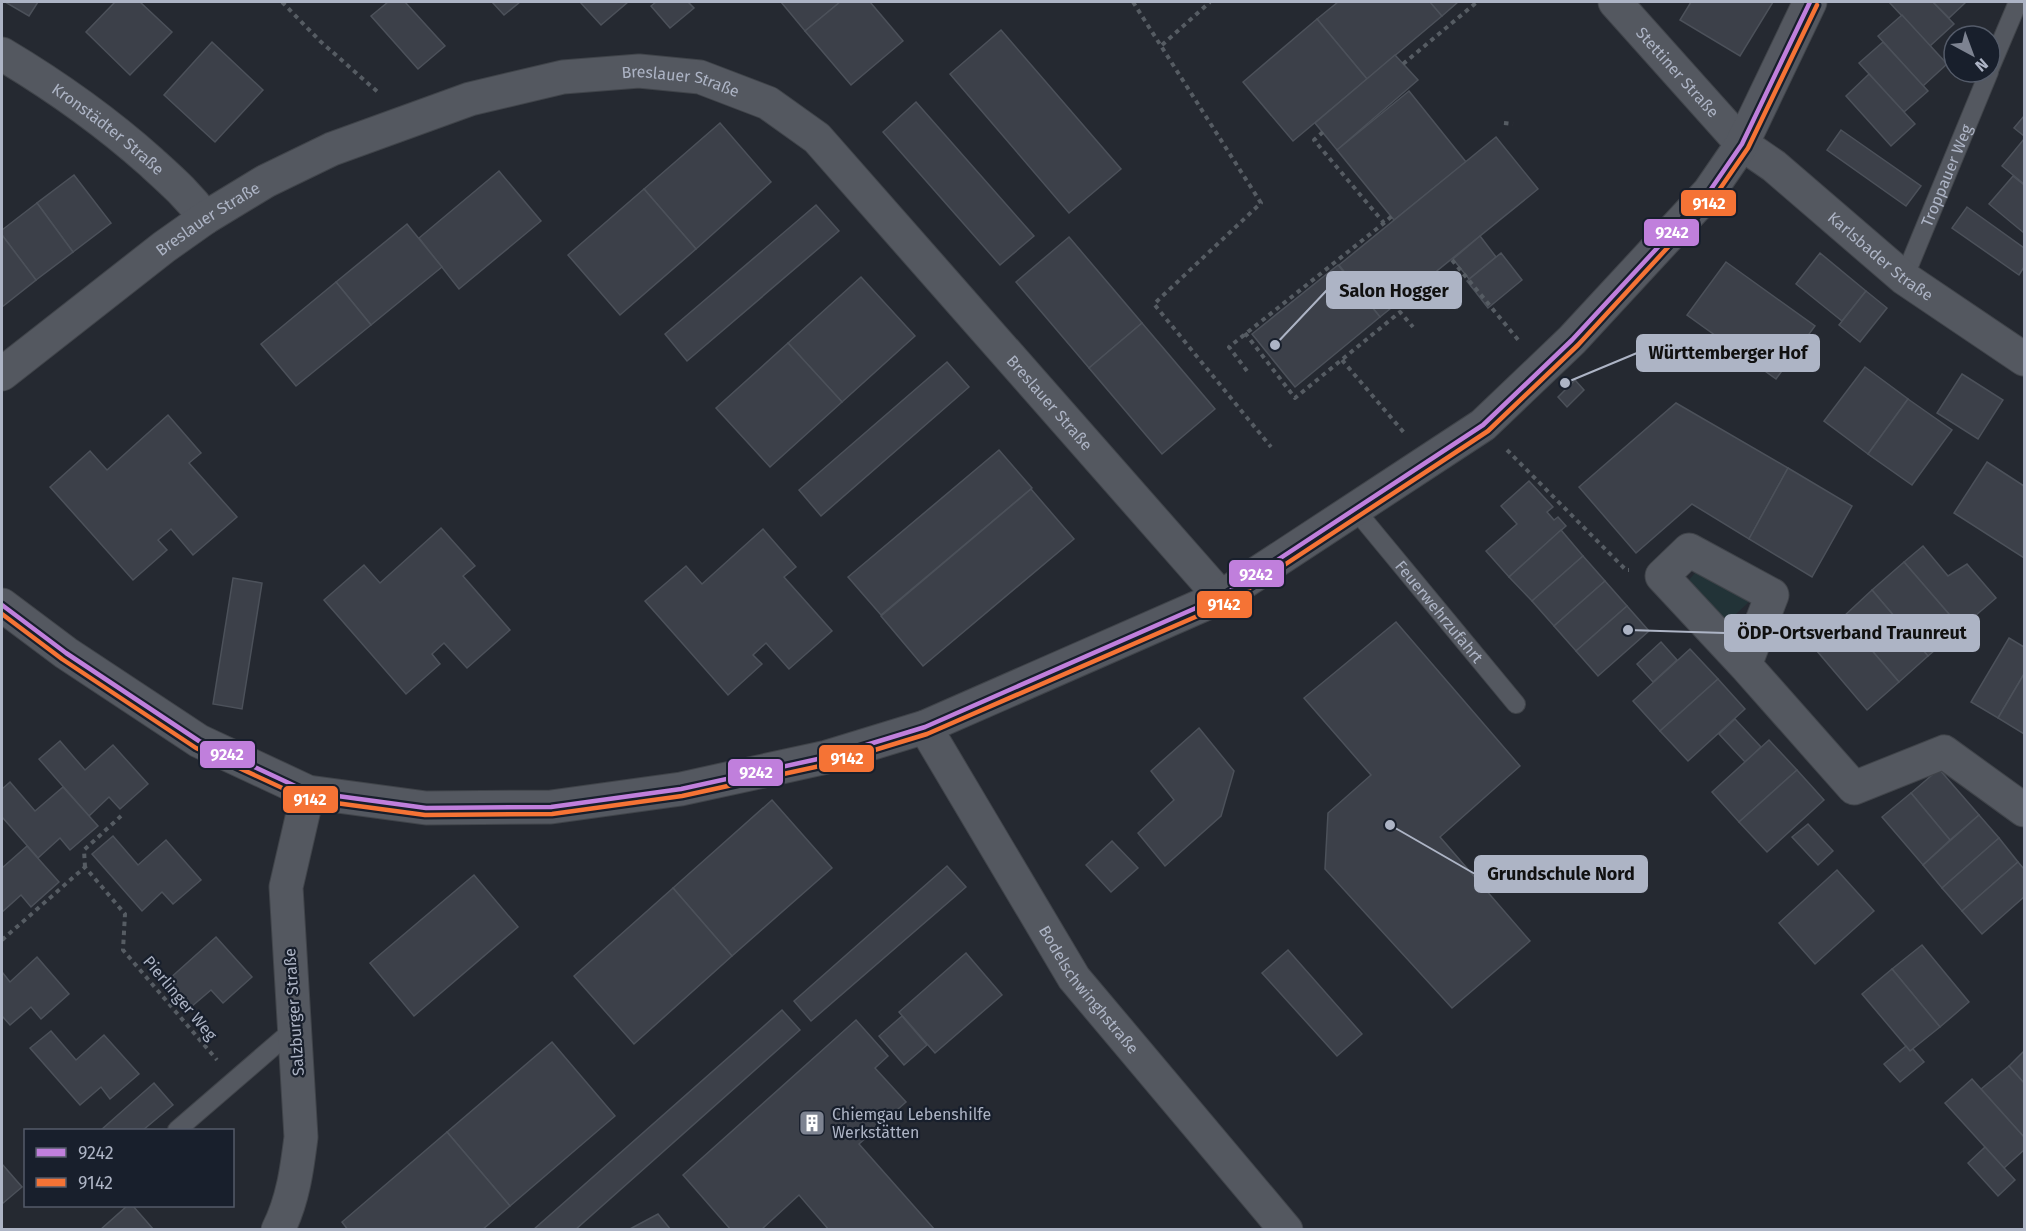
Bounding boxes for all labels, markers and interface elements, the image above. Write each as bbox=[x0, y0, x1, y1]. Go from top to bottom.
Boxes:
street label: Stettiner Straße bbox=[1632, 23, 1723, 121]
north arrow bbox=[1942, 24, 2002, 84]
text: N bbox=[1971, 54, 1992, 76]
street label: Breslauer Straße bbox=[621, 61, 742, 101]
street label: Kronstädter Straße bbox=[48, 79, 168, 179]
street label: Troppauer Weg bbox=[1917, 121, 1976, 229]
street label: Breslauer Straße bbox=[152, 178, 263, 259]
line badge: 9142 bbox=[1680, 189, 1737, 217]
text: 9142 bbox=[1692, 194, 1726, 213]
street label: Karlsbader Straße bbox=[1824, 207, 1937, 304]
line badge: 9242 bbox=[1643, 218, 1700, 247]
text: 9242 bbox=[1655, 223, 1689, 242]
callout: Salon Hogger bbox=[1327, 272, 1461, 308]
text: Salon Hogger bbox=[1339, 280, 1450, 302]
callout: Württemberger Hof bbox=[1637, 335, 1819, 371]
text: Württemberger Hof bbox=[1649, 342, 1809, 364]
street label: Breslauer Straße bbox=[1003, 351, 1097, 454]
street label: Feuerwehrzufahrt bbox=[1392, 556, 1487, 667]
line badge: 9242 bbox=[1228, 559, 1285, 588]
text: 9242 bbox=[1239, 565, 1273, 584]
line badge: 9142 bbox=[1196, 590, 1253, 619]
text: 9142 bbox=[1207, 595, 1241, 614]
callout: ÖDP-Ortsverband Traunreut bbox=[1725, 615, 1979, 651]
text: ÖDP-Ortsverband Traunreut bbox=[1737, 622, 1968, 644]
line badge: 9242 bbox=[199, 740, 256, 769]
line badge: 9142 bbox=[818, 744, 875, 773]
text: 9242 bbox=[210, 745, 244, 764]
text: 9142 bbox=[830, 749, 864, 768]
line badge: 9242 bbox=[727, 758, 784, 787]
text: 9242 bbox=[739, 763, 773, 782]
line badge: 9142 bbox=[282, 785, 339, 814]
text: 9142 bbox=[293, 790, 327, 809]
callout: Grundschule Nord bbox=[1475, 856, 1647, 892]
text: Grundschule Nord bbox=[1487, 863, 1635, 885]
street label: Bodelschwinghstraße bbox=[1035, 922, 1143, 1058]
street label: Salzburger Straße bbox=[280, 947, 308, 1077]
street label: Pierlinger Weg bbox=[139, 952, 221, 1045]
place label: Chiemgau Lebenshilfe Werkstätten bbox=[832, 1105, 991, 1142]
building icon: Chiemgau Lebenshilfe Werkstätten bbox=[797, 1108, 827, 1138]
legend bbox=[24, 1129, 234, 1207]
text: 9242 bbox=[78, 1142, 114, 1164]
text: 9142 bbox=[78, 1172, 113, 1194]

